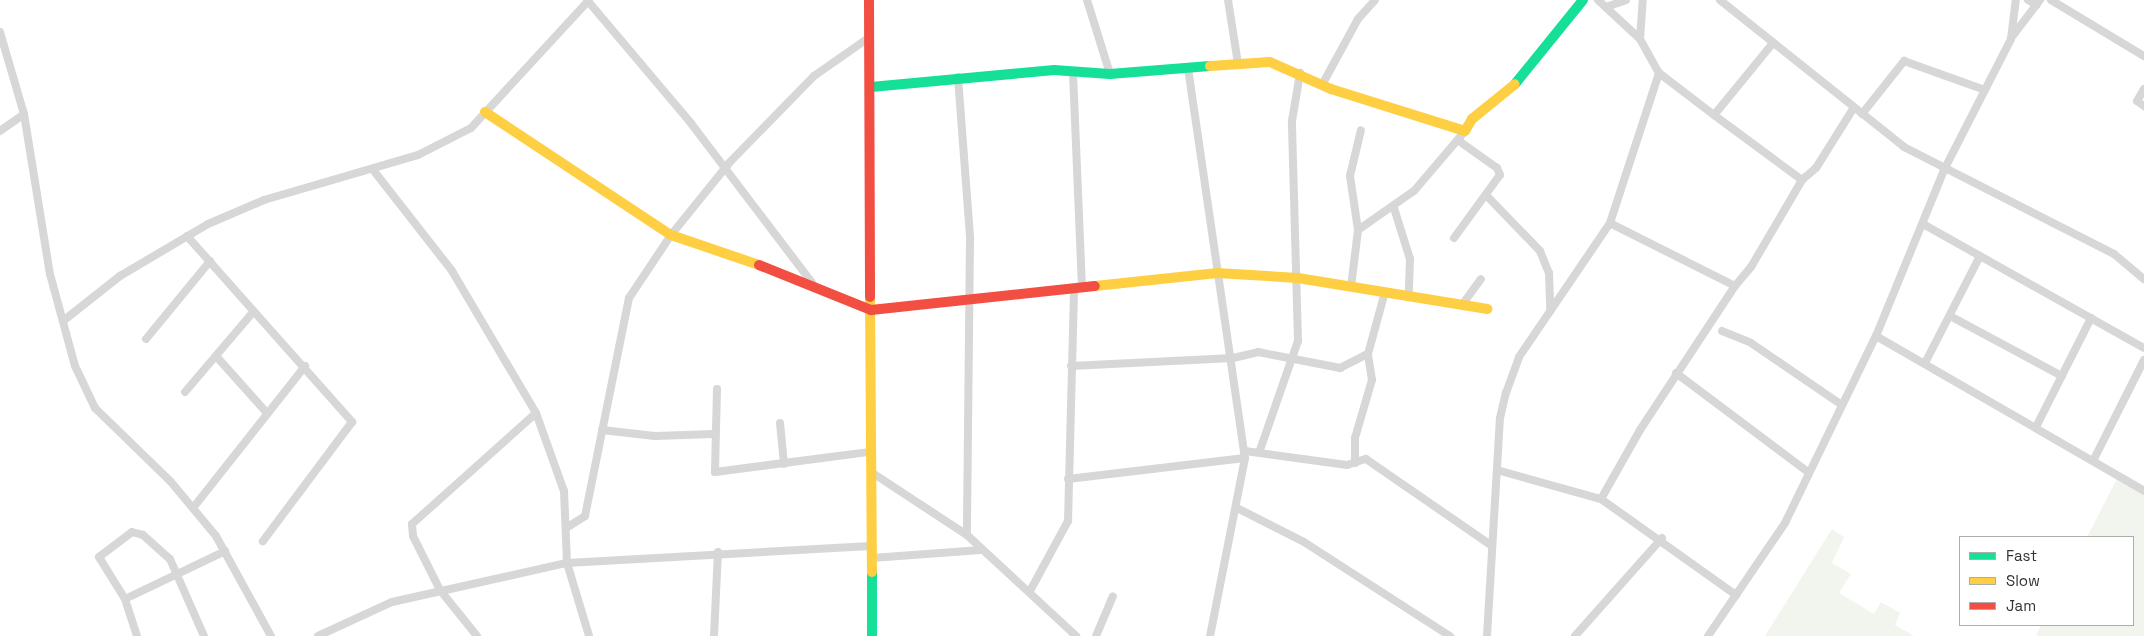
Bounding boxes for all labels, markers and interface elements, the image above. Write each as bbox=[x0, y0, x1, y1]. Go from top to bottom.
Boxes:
legend bbox=[1959, 536, 2134, 626]
text: Fast bbox=[2006, 546, 2037, 565]
text: Slow bbox=[2006, 571, 2040, 590]
text: Jam bbox=[2006, 596, 2036, 615]

